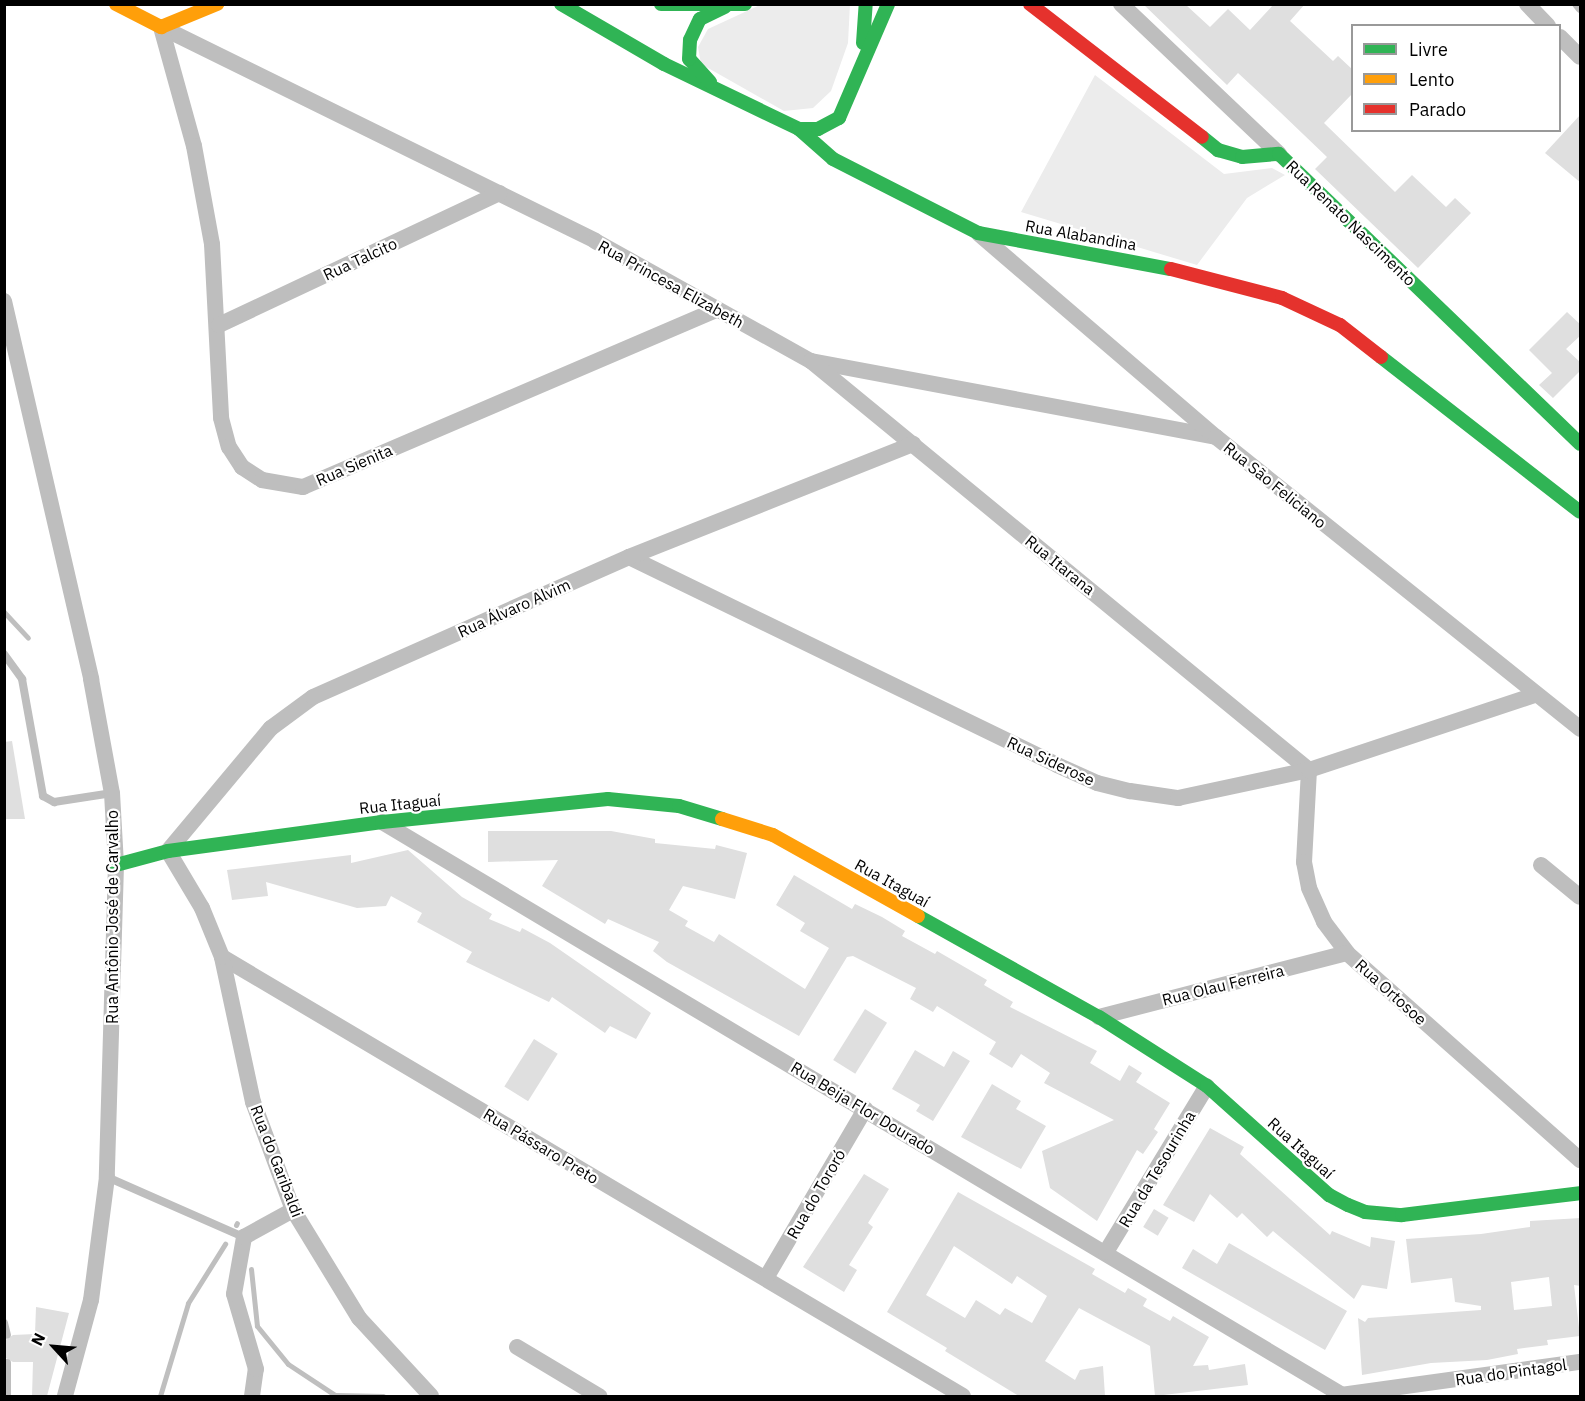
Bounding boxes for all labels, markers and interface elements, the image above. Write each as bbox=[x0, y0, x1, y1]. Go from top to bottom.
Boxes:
legend bbox=[1351, 24, 1561, 132]
text: Livre bbox=[1409, 38, 1448, 61]
text: Lento bbox=[1409, 68, 1454, 91]
text: Parado bbox=[1409, 98, 1466, 121]
street label: Rua Renato Nascimento bbox=[1282, 156, 1420, 290]
street label: Rua Alabandina bbox=[1024, 216, 1138, 254]
street label: Rua Talcito bbox=[320, 234, 400, 284]
street label: Rua Princesa Elizabeth bbox=[595, 236, 747, 332]
street label: Rua São Feliciano bbox=[1220, 438, 1330, 532]
street label: Rua Sienita bbox=[313, 440, 395, 490]
street label: Rua Itarana bbox=[1021, 531, 1099, 599]
street label: Rua Álvaro Alvim bbox=[455, 575, 573, 641]
street label: Rua Siderose bbox=[1004, 732, 1098, 790]
street label: Rua Itaguaí bbox=[358, 790, 442, 818]
street label: Rua Antônio José de Carvalho bbox=[102, 810, 122, 1024]
street label: Rua Itaguaí bbox=[851, 855, 933, 911]
street label: Rua Ortosoe bbox=[1352, 955, 1430, 1029]
street label: Rua Olau Ferreira bbox=[1160, 961, 1286, 1009]
street label: Rua Beija Flor Dourado bbox=[788, 1057, 938, 1159]
street label: Rua do Garibaldi bbox=[247, 1102, 307, 1220]
street label: Rua Pássaro Preto bbox=[480, 1104, 602, 1188]
street label: Rua da Tesourinha bbox=[1115, 1107, 1199, 1231]
street label: Rua Itaguaí bbox=[1264, 1113, 1338, 1183]
street label: Rua do Tororó bbox=[783, 1146, 849, 1242]
north arrow bbox=[24, 1317, 84, 1377]
text: N bbox=[26, 1330, 49, 1349]
street label: Rua do Pintagol bbox=[1454, 1355, 1568, 1389]

